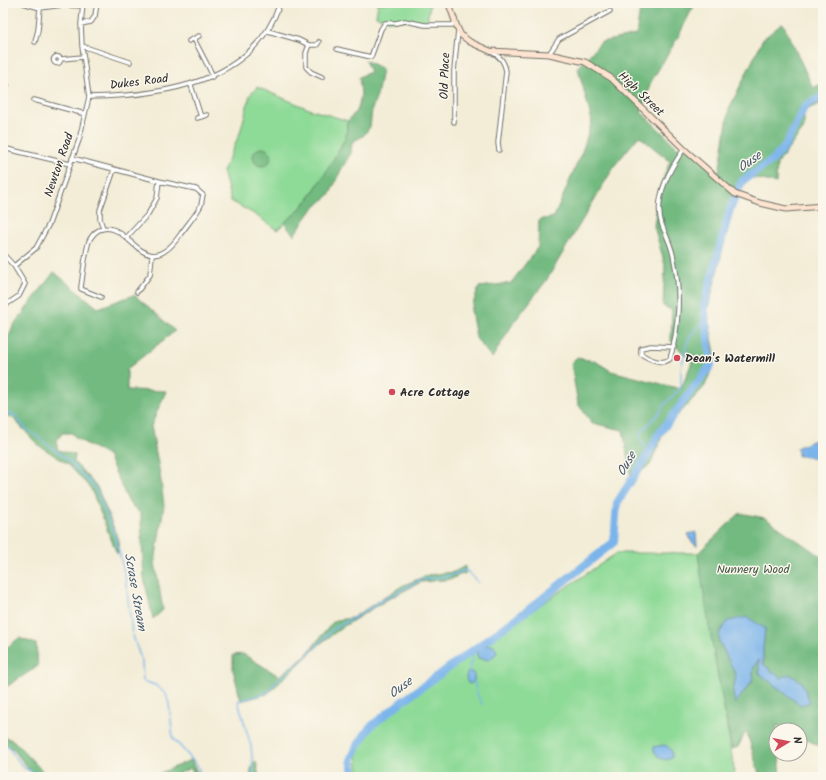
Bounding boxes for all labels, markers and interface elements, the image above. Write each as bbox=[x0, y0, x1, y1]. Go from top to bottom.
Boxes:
street label: Old Place bbox=[435, 52, 455, 100]
street label: High Street bbox=[613, 67, 669, 121]
street label: Dukes Road bbox=[109, 69, 170, 95]
street label: Newton Road bbox=[39, 129, 79, 200]
water label: Ouse bbox=[733, 145, 767, 178]
place label: Dean's Watermill bbox=[685, 349, 776, 368]
marker: Dean's Watermill bbox=[672, 353, 682, 363]
place label: Acre Cottage bbox=[400, 383, 470, 402]
marker: Acre Cottage bbox=[387, 387, 397, 397]
water label: Ouse bbox=[611, 447, 643, 480]
water label: Scrase Stream bbox=[118, 552, 152, 634]
park label: Nunnery Wood bbox=[717, 560, 790, 579]
water label: Ouse bbox=[384, 671, 418, 704]
north arrow bbox=[768, 722, 808, 762]
text: N bbox=[787, 735, 806, 745]

